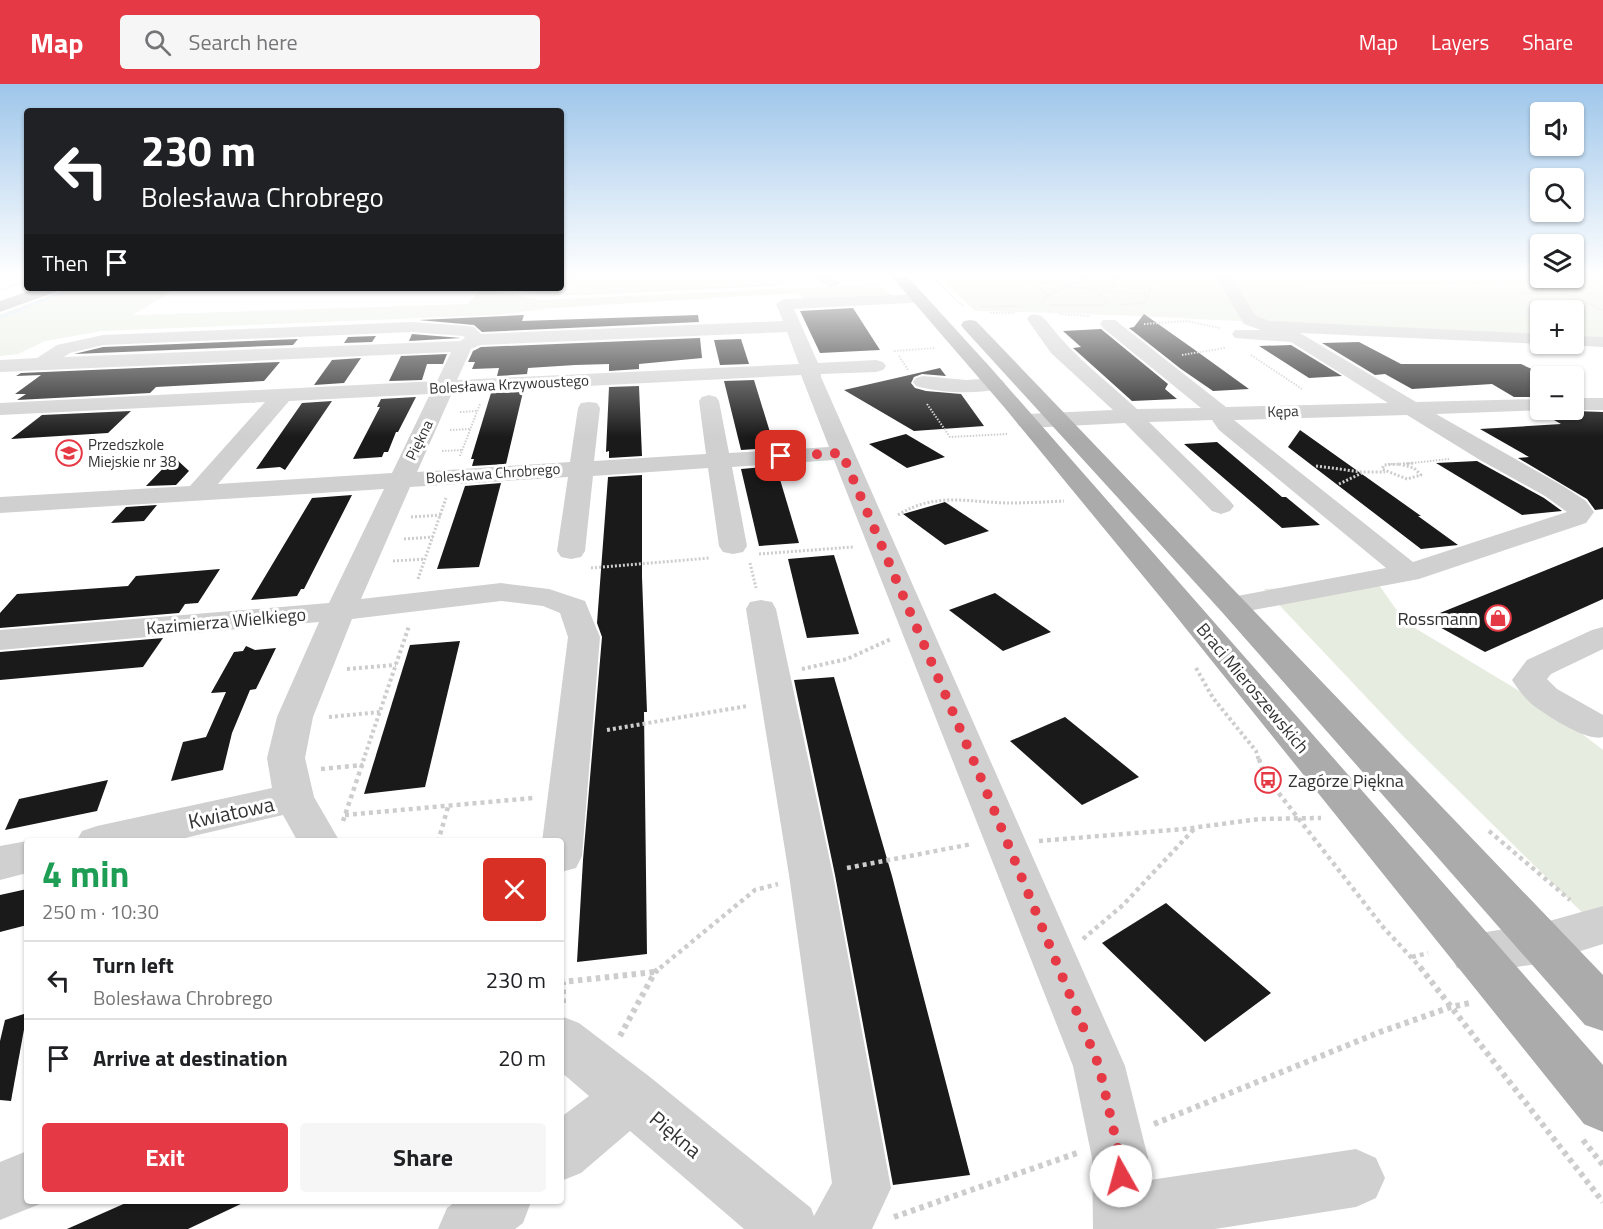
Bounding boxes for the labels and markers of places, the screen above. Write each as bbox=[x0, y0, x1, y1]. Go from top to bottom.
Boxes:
pin bbox=[755, 430, 806, 481]
place label: Przedszkole Miejskie nr 38 bbox=[88, 433, 176, 473]
school or university icon: Przedszkole Miejskie nr 38 bbox=[54, 438, 84, 468]
shop icon: Rossmann bbox=[1483, 603, 1513, 633]
place label: Rossmann bbox=[1397, 605, 1478, 632]
bus stop icon: Zagórze Piękna bbox=[1253, 765, 1283, 795]
place label: Zagórze Piękna bbox=[1288, 767, 1404, 794]

